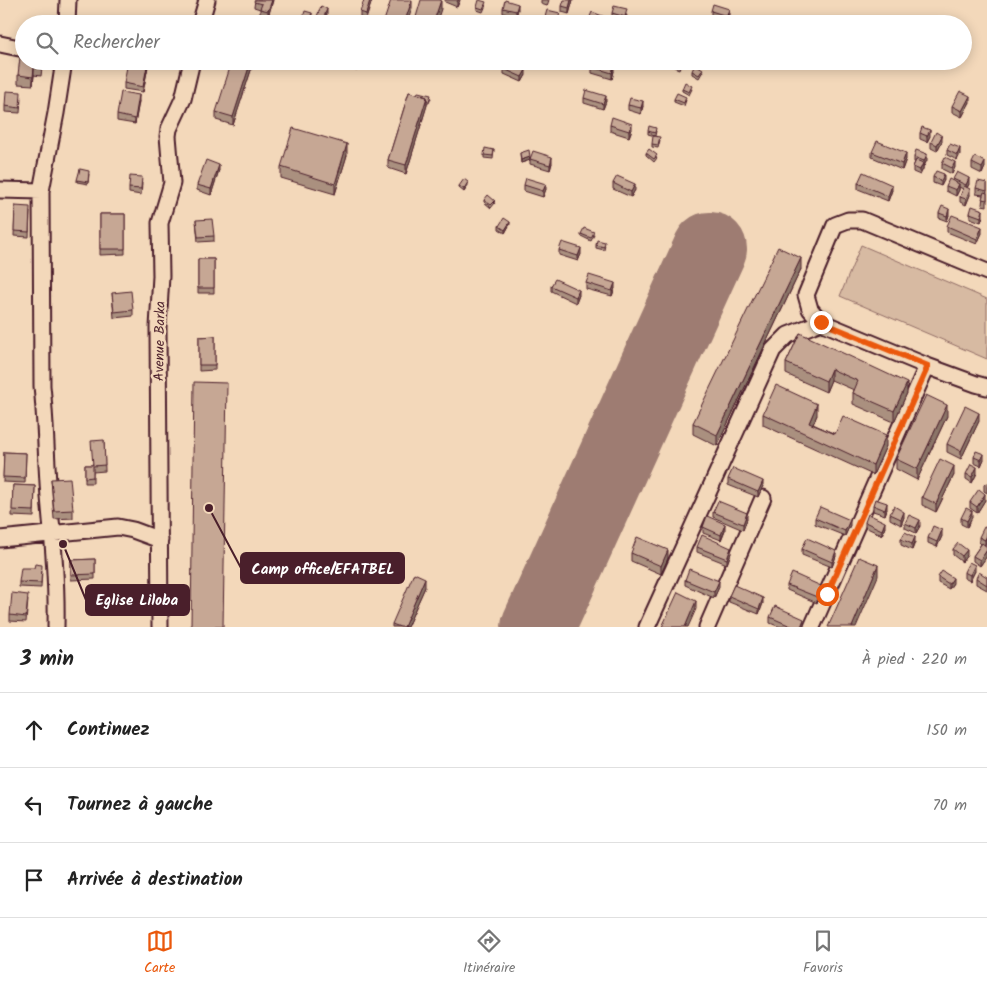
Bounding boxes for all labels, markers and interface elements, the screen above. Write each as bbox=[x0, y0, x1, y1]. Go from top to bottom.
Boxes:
search box bbox=[15, 15, 972, 70]
text: Rechercher bbox=[73, 28, 160, 58]
icon: search bbox=[33, 29, 61, 57]
street label: Avenue Barka bbox=[148, 301, 172, 381]
route end bbox=[810, 311, 833, 334]
callout: Camp office/EFATBEL bbox=[241, 553, 404, 583]
text: Camp office/EFATBEL bbox=[252, 558, 394, 582]
route start bbox=[816, 583, 839, 606]
callout: Eglise Liloba bbox=[86, 585, 189, 615]
text: Eglise Liloba bbox=[96, 589, 179, 613]
text: 3 min bbox=[20, 643, 74, 676]
text: À pied · 220 m bbox=[862, 647, 967, 672]
text: Continuez bbox=[67, 715, 150, 745]
icon: ahead bbox=[20, 716, 48, 744]
text: 150 m bbox=[926, 718, 967, 743]
text: Tournez à gauche bbox=[67, 790, 213, 820]
icon: left bbox=[20, 791, 48, 819]
text: 70 m bbox=[932, 793, 967, 818]
text: Arrivée à destination bbox=[67, 865, 243, 895]
icon: arrive bbox=[20, 866, 48, 894]
tab: Carte bbox=[144, 927, 175, 979]
tab: Itinéraire bbox=[463, 927, 515, 979]
tab: Favoris bbox=[803, 927, 843, 979]

